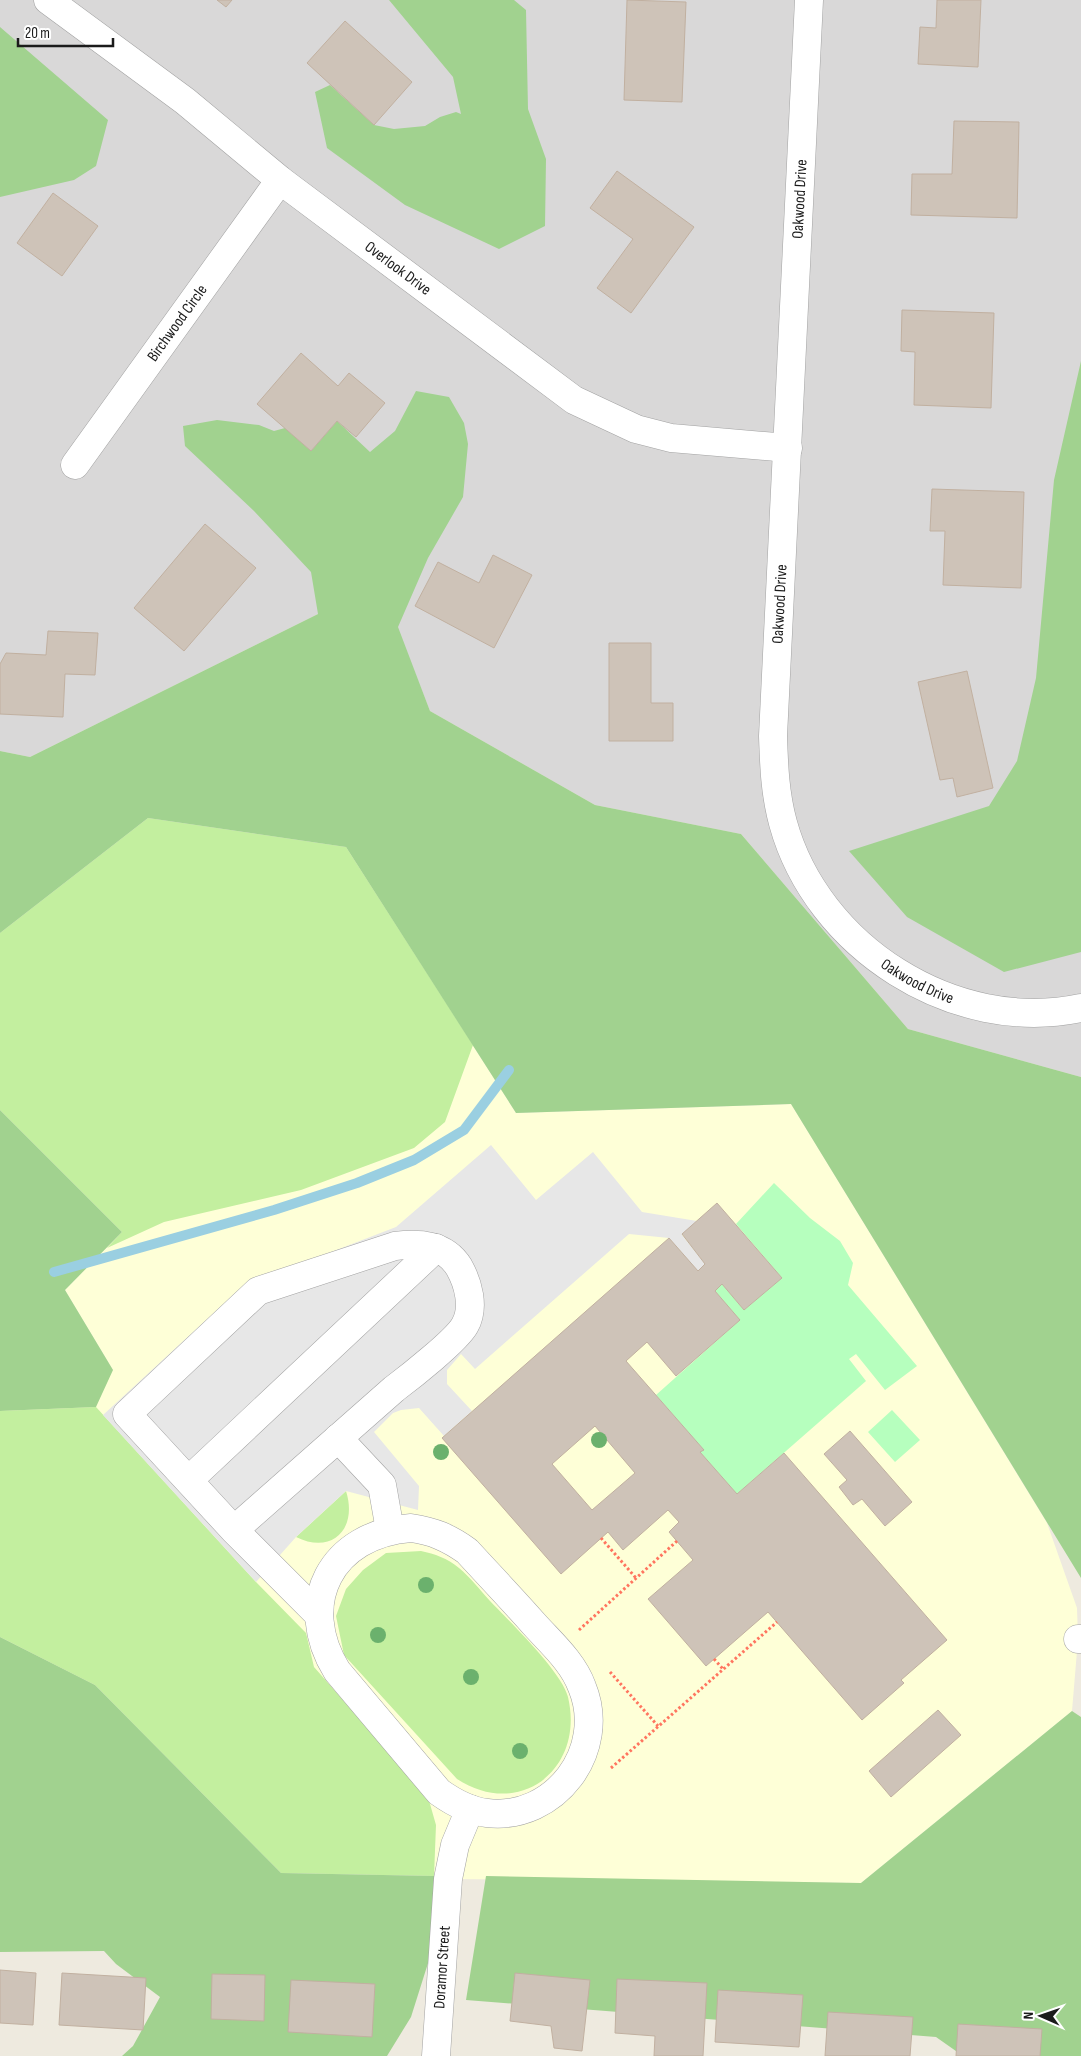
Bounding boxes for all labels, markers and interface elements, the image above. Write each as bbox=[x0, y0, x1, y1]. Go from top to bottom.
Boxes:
scale bar bbox=[18, 15, 112, 47]
text: 20 m bbox=[25, 24, 50, 43]
street label: Oakwood Drive bbox=[788, 159, 812, 239]
street label: Overlook Drive bbox=[361, 237, 435, 299]
street label: Birchwood Circle bbox=[143, 281, 211, 365]
street label: Oakwood Drive bbox=[768, 564, 792, 644]
street label: Oakwood Drive bbox=[877, 955, 956, 1008]
street label: Doramor Street bbox=[430, 1925, 454, 2009]
north arrow bbox=[1016, 1991, 1066, 2041]
text: N bbox=[1020, 2012, 1037, 2020]

